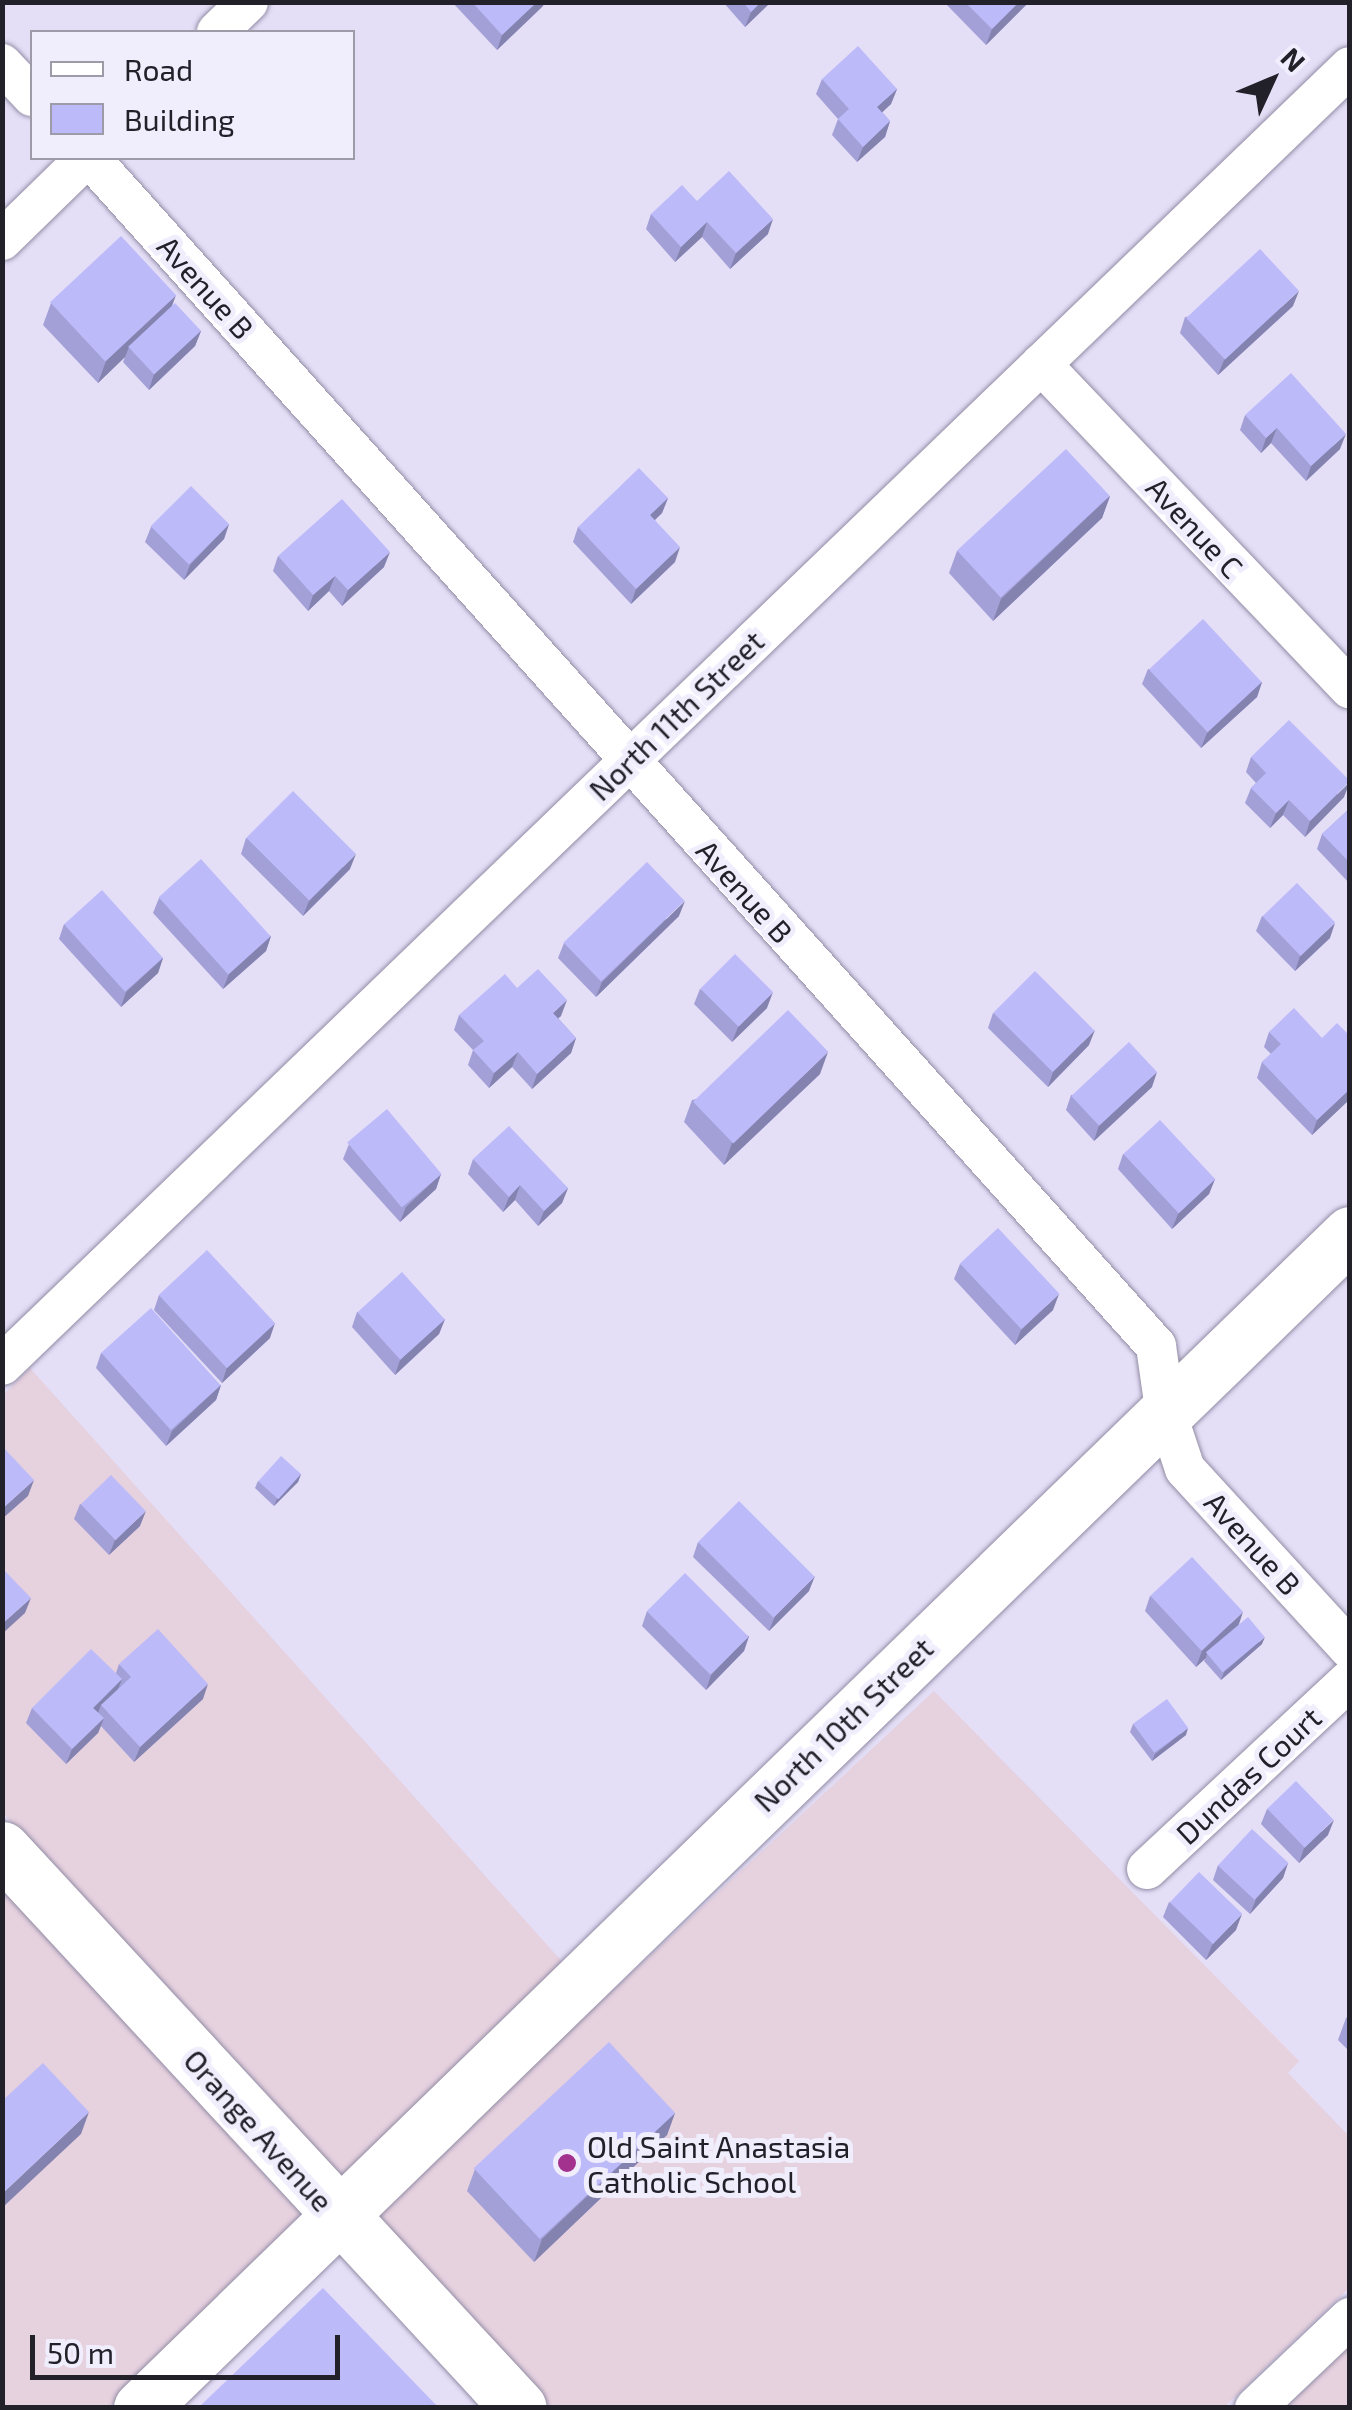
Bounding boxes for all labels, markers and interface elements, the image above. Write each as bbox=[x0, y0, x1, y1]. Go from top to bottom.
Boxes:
legend bbox=[30, 30, 355, 160]
north arrow bbox=[1222, 30, 1322, 130]
text: N bbox=[1274, 40, 1313, 78]
text: Road bbox=[124, 51, 193, 87]
text: Building bbox=[124, 101, 235, 137]
street label: Avenue B bbox=[151, 228, 261, 346]
street label: Avenue C bbox=[1139, 469, 1251, 585]
street label: North 11th Street bbox=[581, 623, 771, 807]
street label: Avenue B bbox=[690, 832, 800, 950]
street label: Avenue B bbox=[1198, 1484, 1308, 1602]
street label: North 10th Street bbox=[746, 1630, 940, 1818]
street label: Dundas Court bbox=[1168, 1699, 1328, 1851]
street label: Orange Avenue bbox=[177, 2041, 341, 2219]
place label: Old Saint Anastasia Catholic School bbox=[587, 2128, 851, 2198]
marker: Old Saint Anastasia Catholic School bbox=[556, 2152, 578, 2174]
scale bar bbox=[35, 2315, 345, 2377]
text: 50 m bbox=[47, 2334, 114, 2370]

